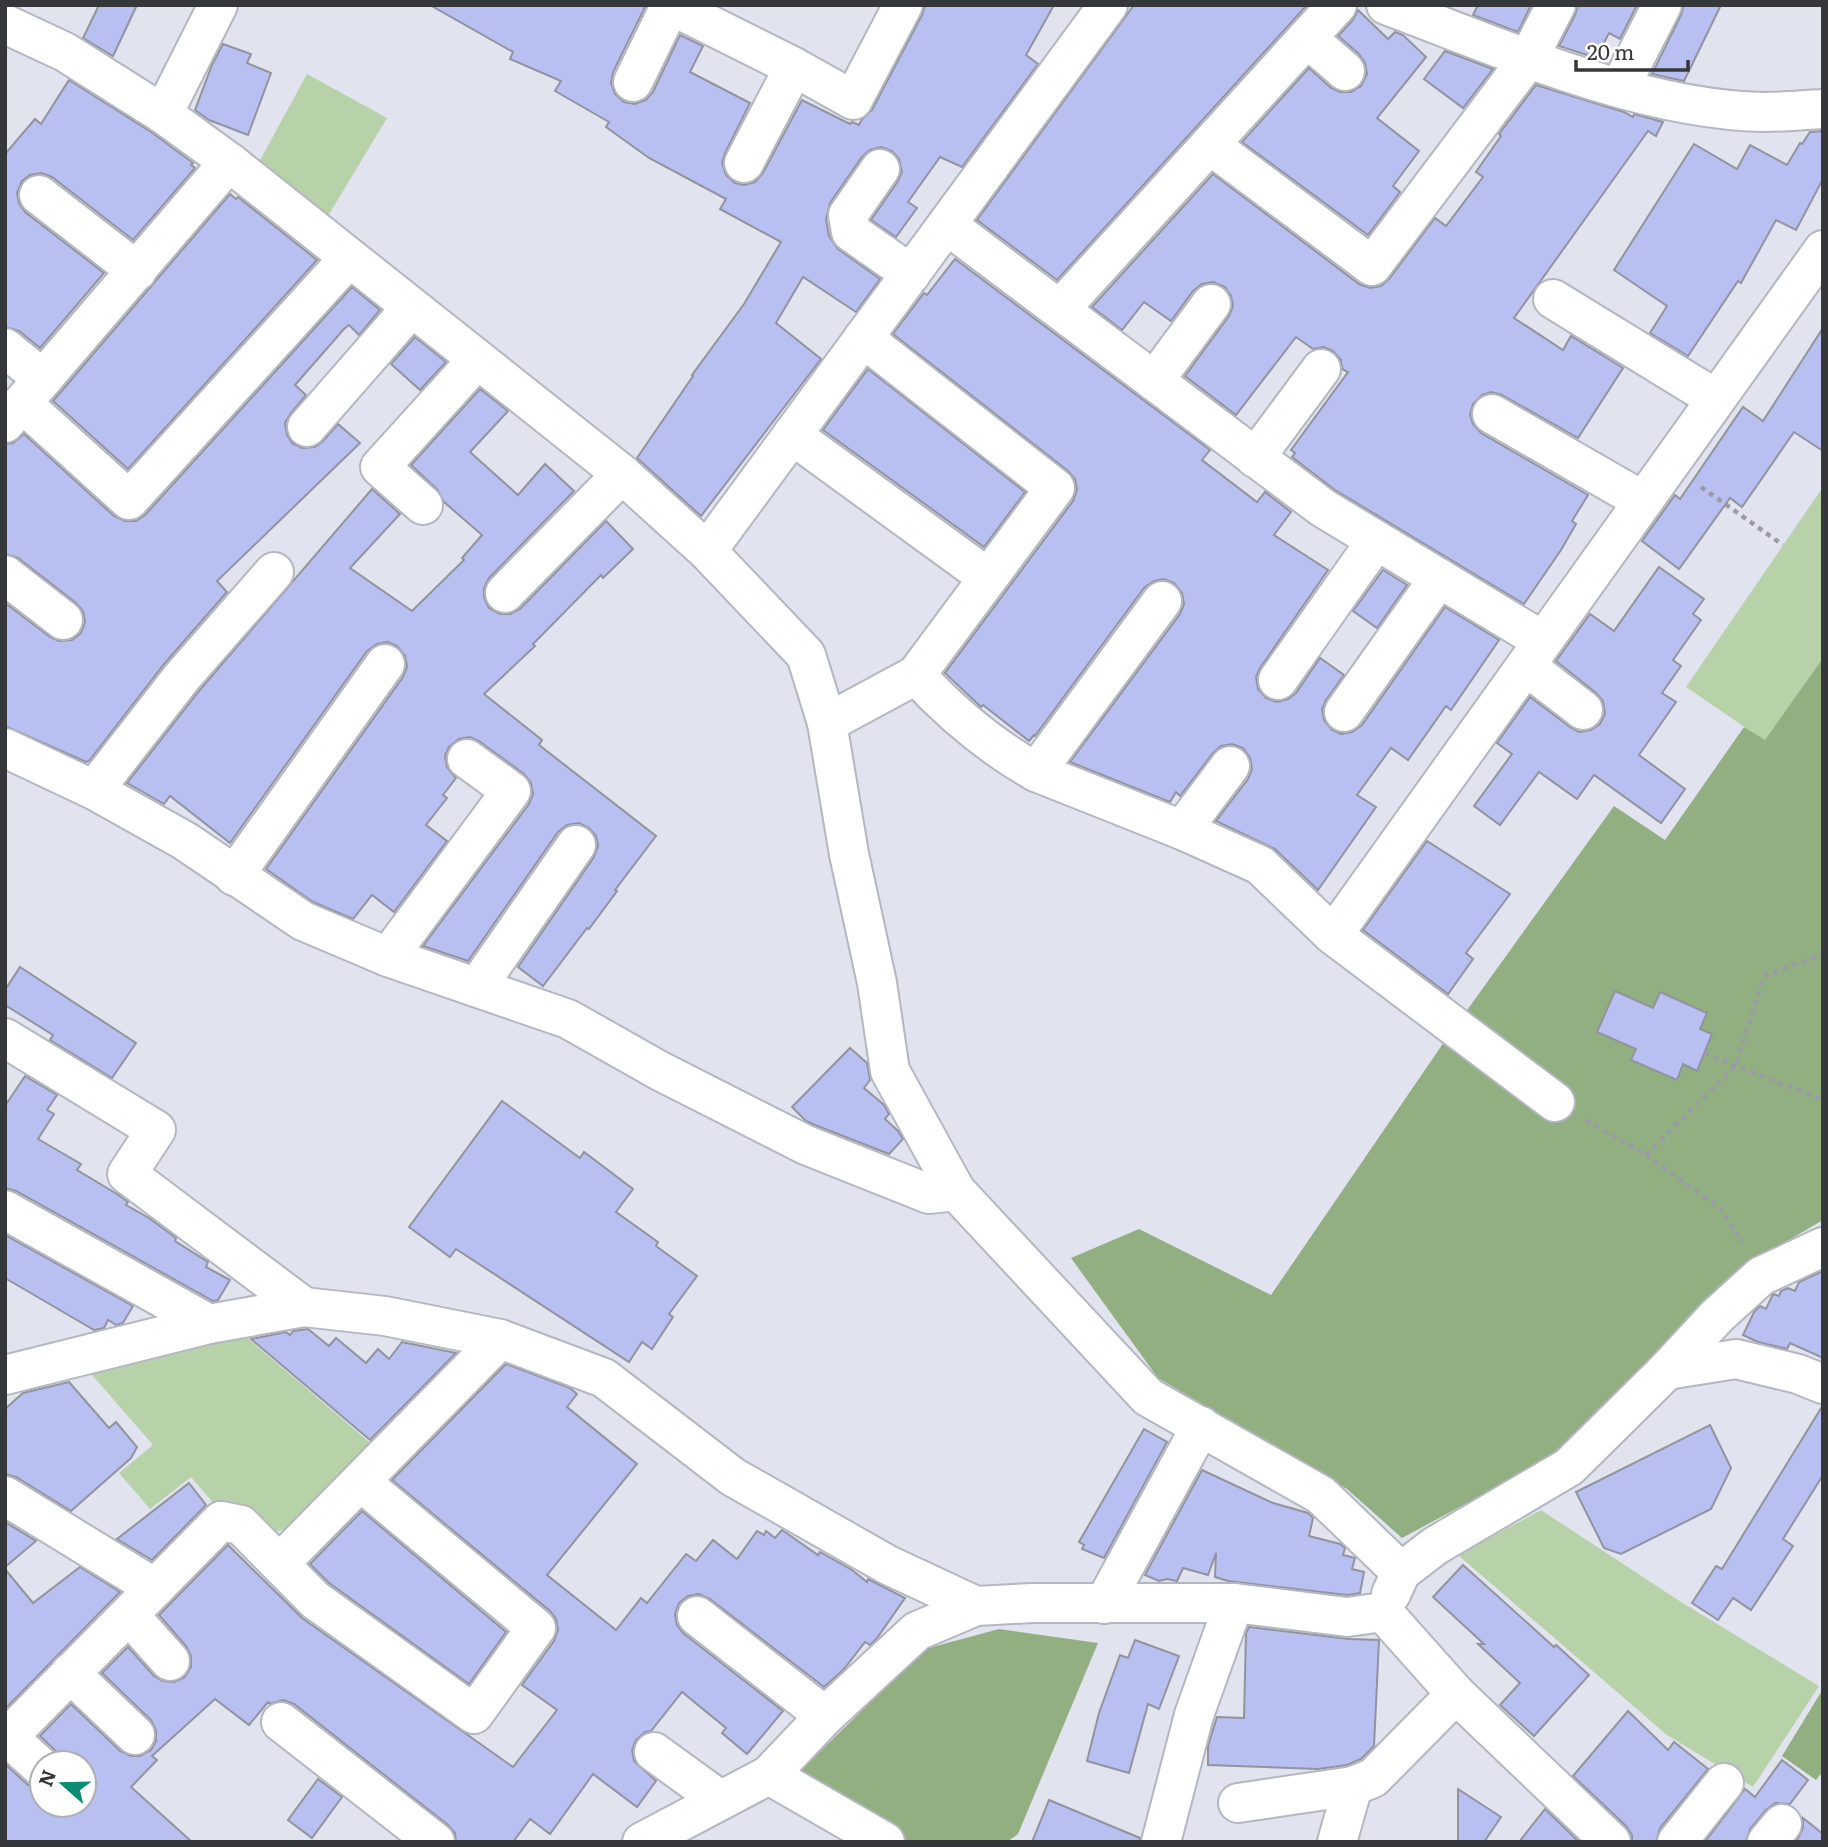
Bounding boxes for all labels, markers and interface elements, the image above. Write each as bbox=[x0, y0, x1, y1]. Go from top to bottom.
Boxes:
scale bar bbox=[1576, 28, 1688, 72]
text: 20 m bbox=[1587, 35, 1634, 66]
north arrow bbox=[28, 1749, 98, 1819]
text: N bbox=[30, 1766, 62, 1790]

